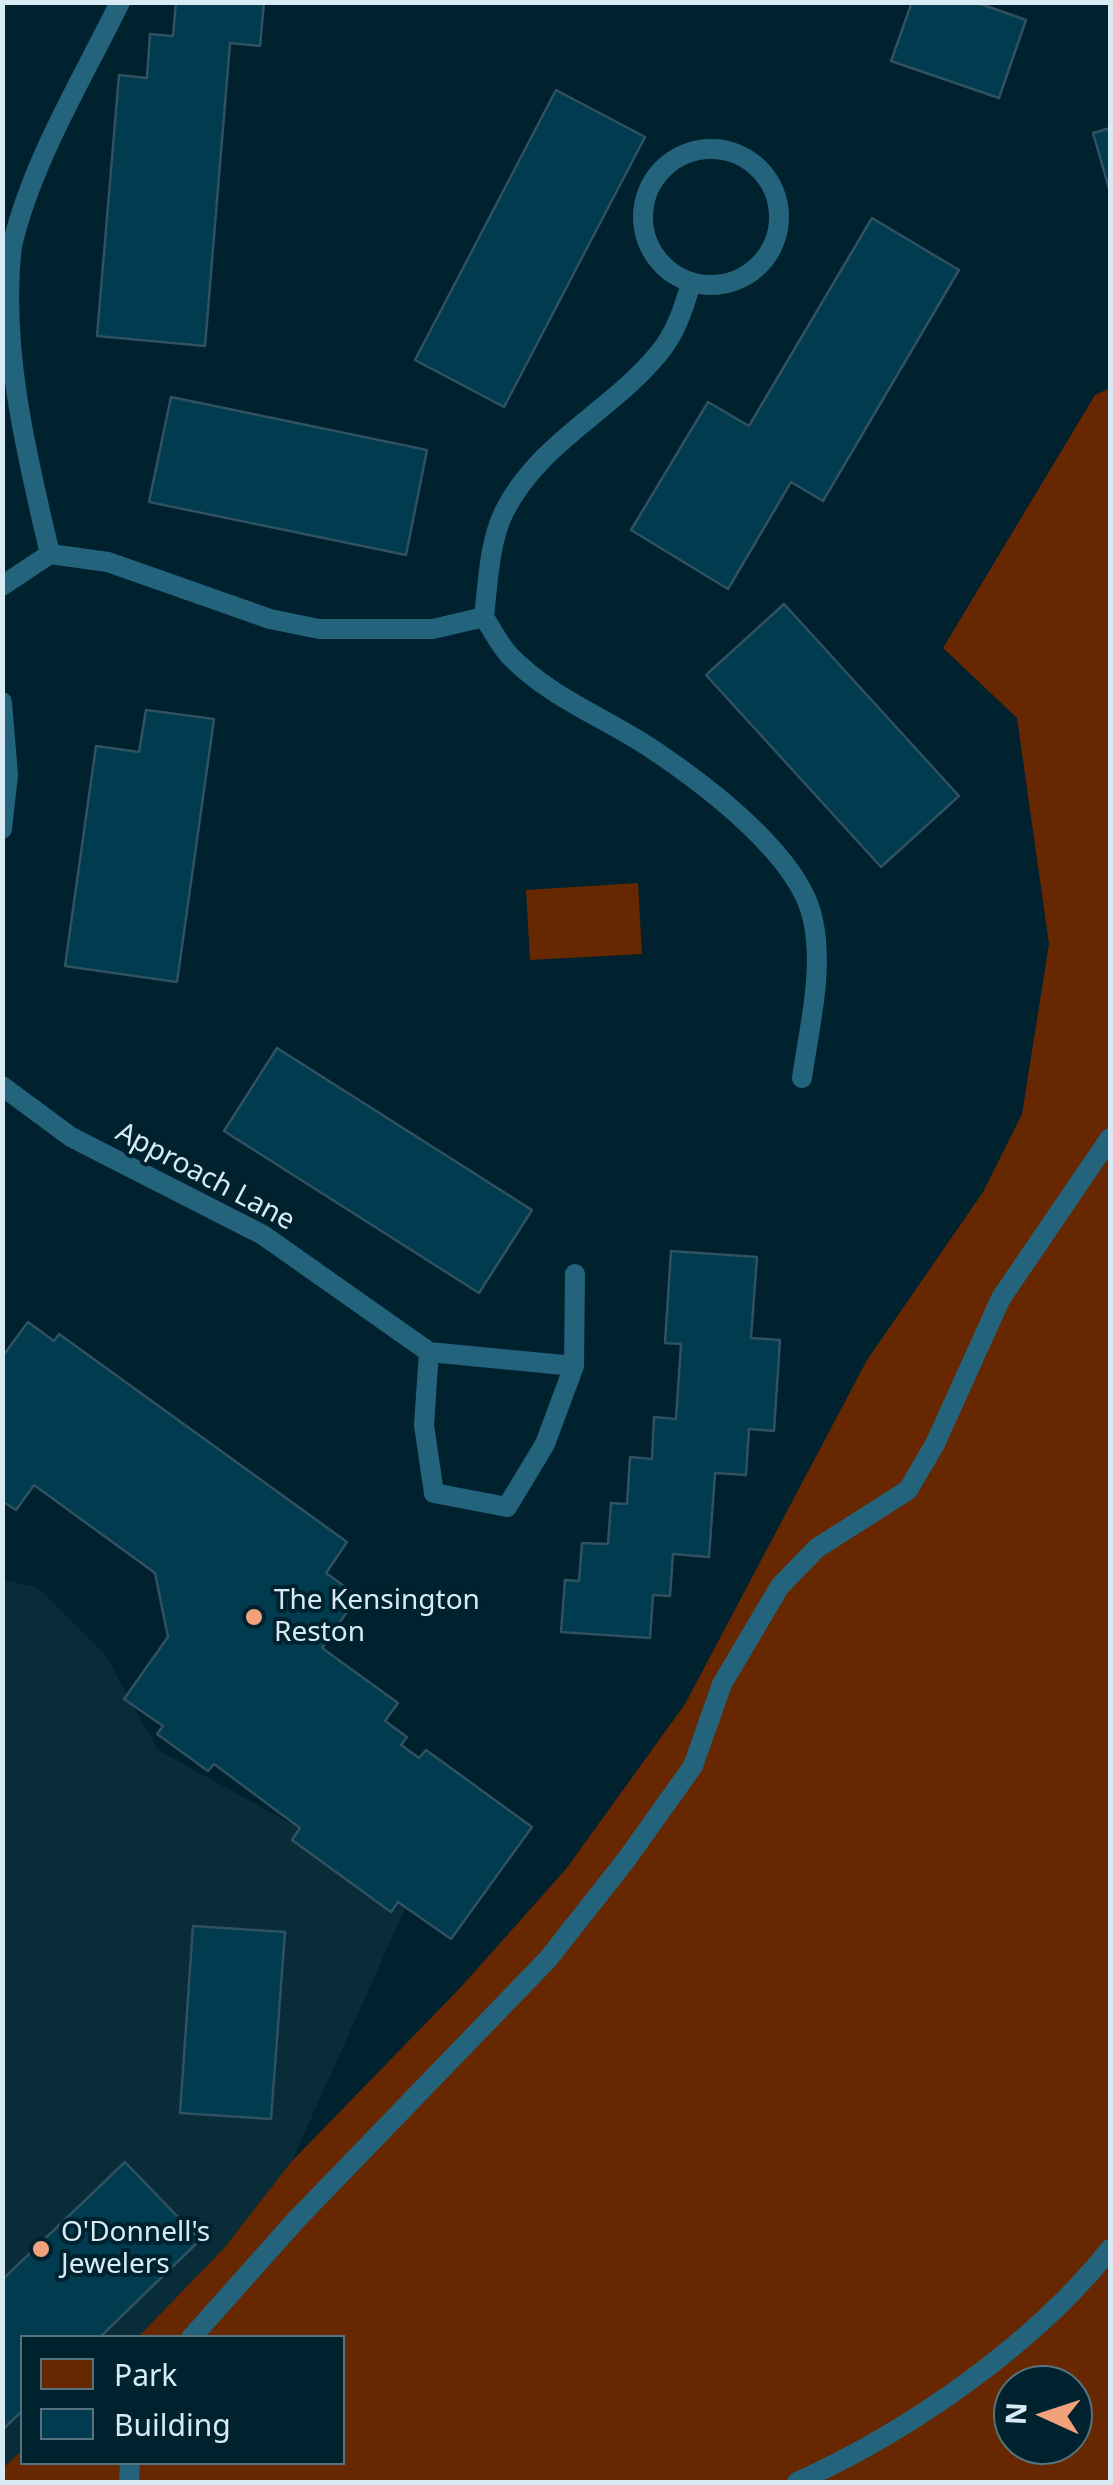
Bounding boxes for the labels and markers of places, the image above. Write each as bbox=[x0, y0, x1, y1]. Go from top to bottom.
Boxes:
place label: The Kensington Reston bbox=[274, 1584, 480, 1650]
marker: The Kensington Reston bbox=[243, 1606, 265, 1628]
place label: O'Donnell's Jewelers bbox=[61, 2216, 210, 2282]
marker: O'Donnell's Jewelers bbox=[30, 2238, 52, 2260]

